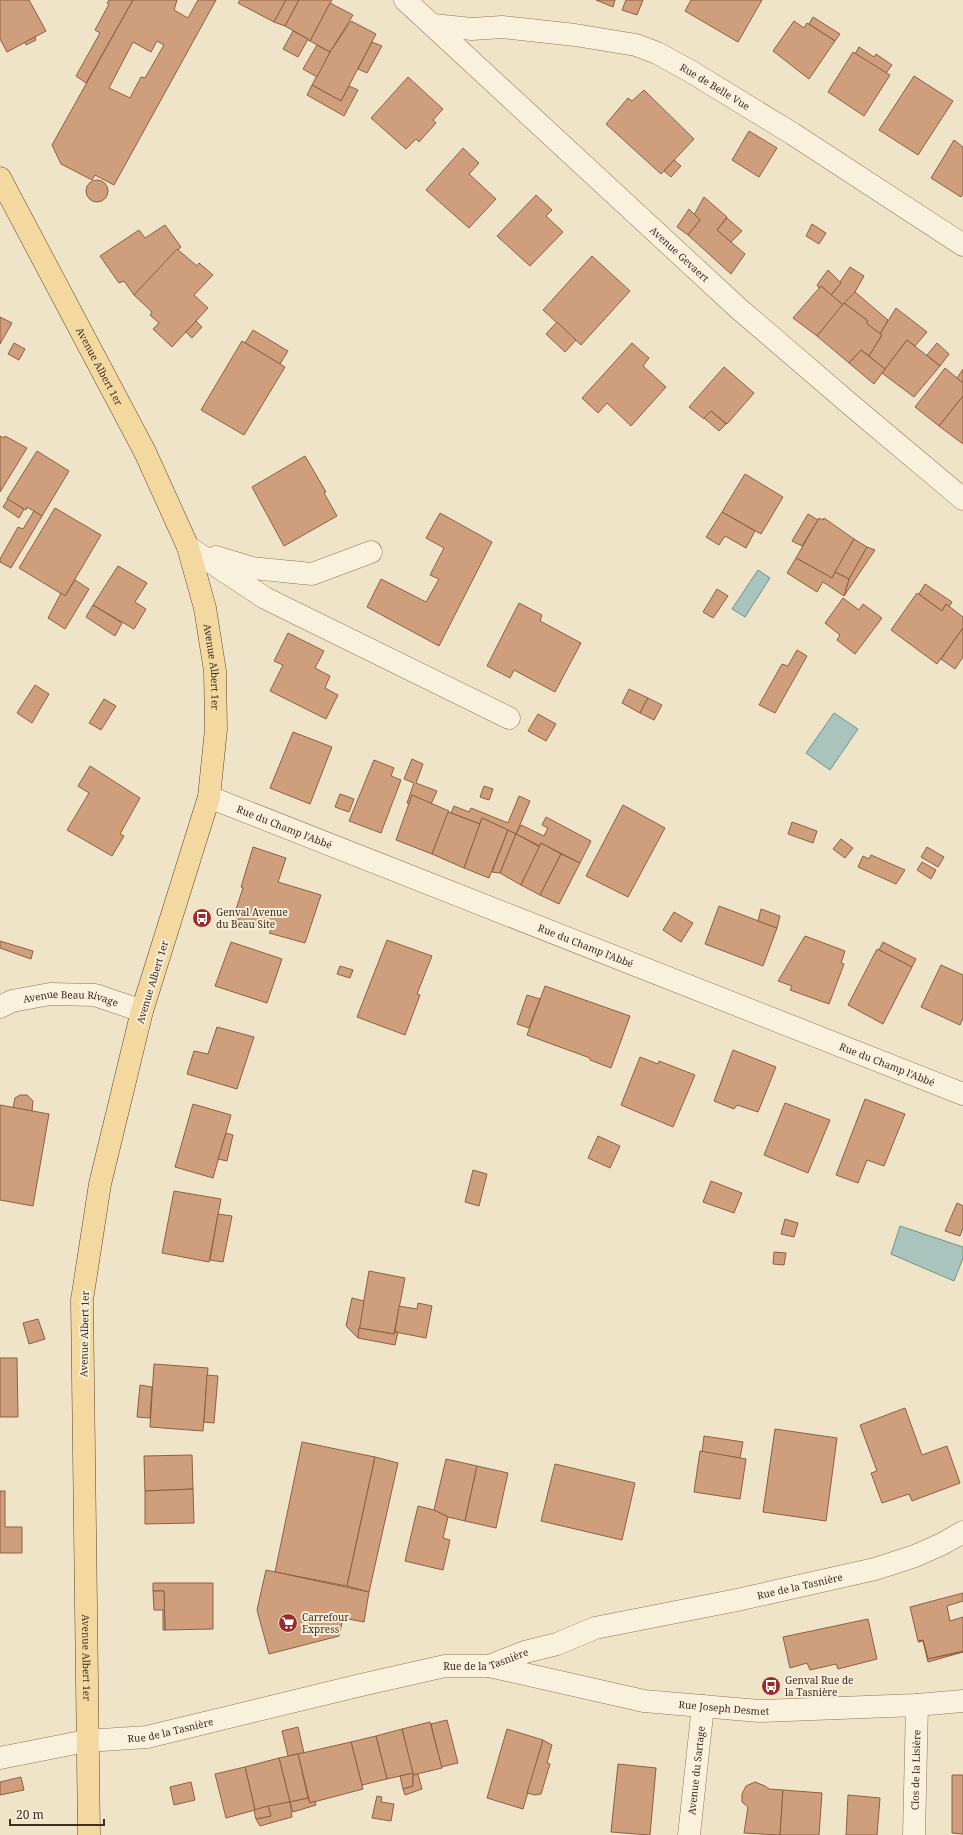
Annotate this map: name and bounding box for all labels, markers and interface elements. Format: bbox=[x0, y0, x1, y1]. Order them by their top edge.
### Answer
street label: Rue de Belle Vue bbox=[678, 60, 753, 113]
street label: Avenue Gevaert bbox=[647, 223, 713, 285]
street label: Avenue Albert 1er bbox=[73, 325, 126, 408]
street label: Avenue Albert 1er bbox=[201, 623, 223, 710]
street label: Rue du Champ l'Abbé bbox=[235, 802, 334, 852]
place label: Genval Avenue du Beau Site bbox=[216, 905, 288, 931]
bus stop icon: Genval Avenue du Beau Site bbox=[191, 907, 213, 929]
street label: Rue du Champ l'Abbé bbox=[536, 920, 636, 971]
street label: Avenue Albert 1er bbox=[133, 938, 171, 1025]
street label: Avenue Beau Rivage bbox=[22, 986, 120, 1009]
street label: Rue du Champ l'Abbé bbox=[837, 1039, 937, 1089]
street label: Avenue Albert 1er bbox=[76, 1290, 92, 1377]
street label: Rue de la Tasnière bbox=[756, 1569, 844, 1602]
place label: Carrefour Express bbox=[302, 1610, 349, 1636]
supermarket icon: Carrefour Express bbox=[277, 1612, 299, 1634]
street label: Avenue Albert 1er bbox=[79, 1614, 94, 1701]
street label: Rue de la Tasnière bbox=[443, 1644, 530, 1673]
place label: Genval Rue de la Tasnière bbox=[785, 1673, 853, 1699]
bus stop icon: Genval Rue de la Tasnière bbox=[760, 1675, 782, 1697]
street label: Rue Joseph Desmet bbox=[678, 1697, 770, 1718]
street label: Rue de la Tasnière bbox=[127, 1714, 215, 1745]
street label: Avenue du Sartage bbox=[684, 1725, 708, 1815]
street label: Clos de la Lisière bbox=[908, 1730, 923, 1810]
scale bar bbox=[10, 1801, 104, 1827]
text: 20 m bbox=[16, 1806, 44, 1823]

